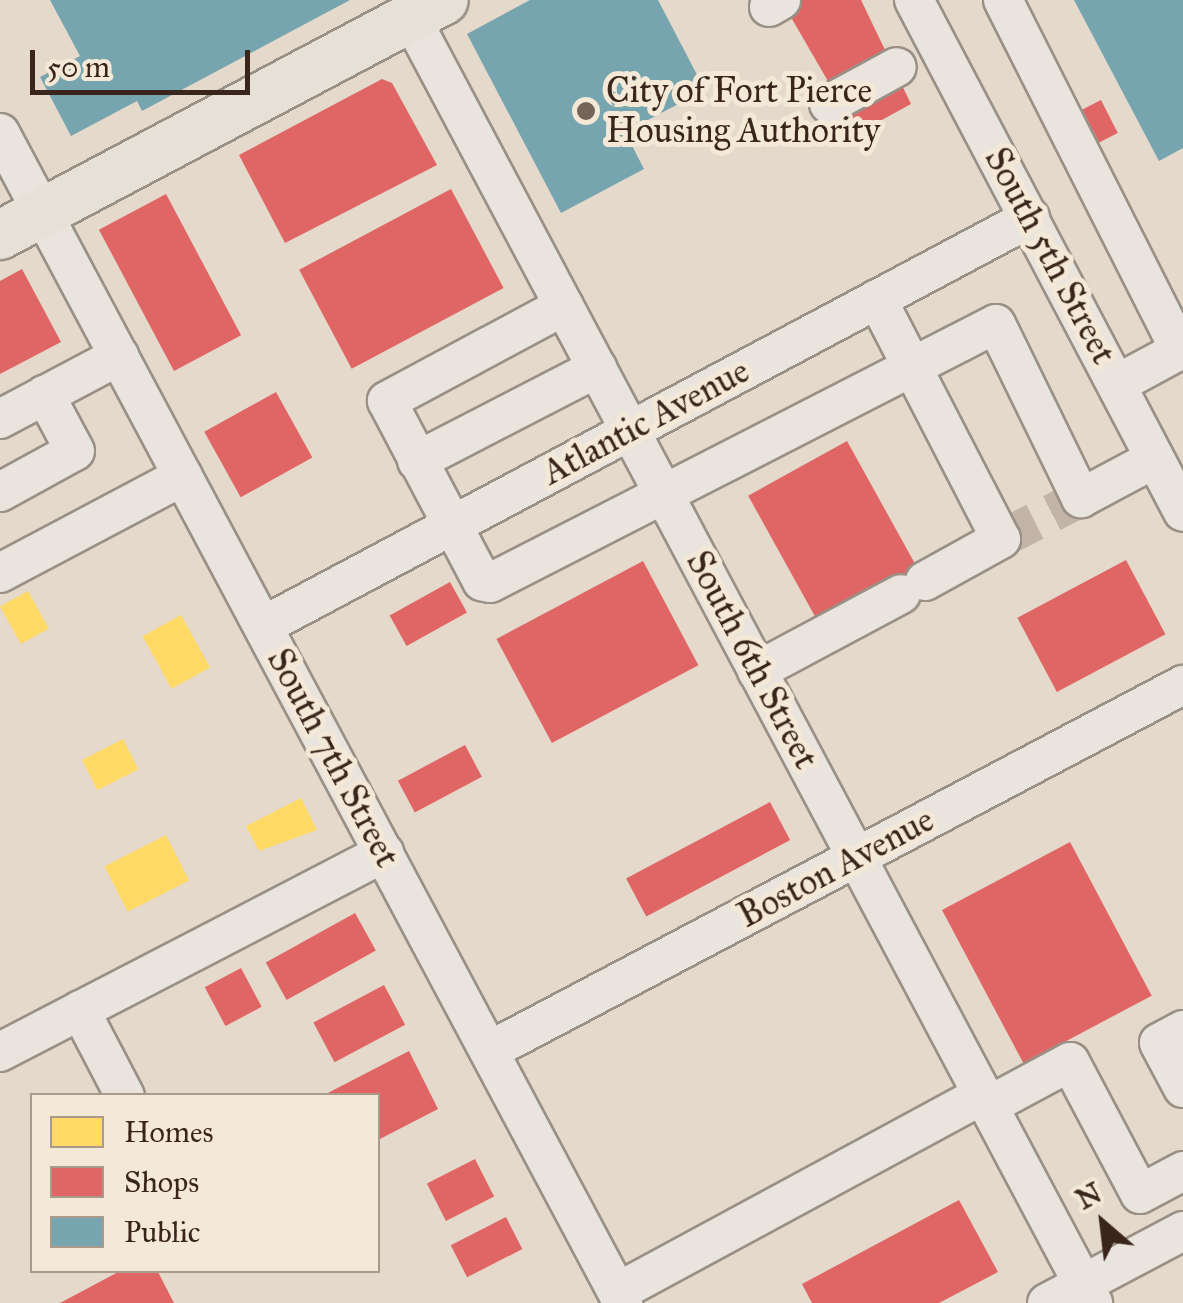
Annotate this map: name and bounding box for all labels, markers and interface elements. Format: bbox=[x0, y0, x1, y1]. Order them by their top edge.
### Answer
scale bar bbox=[35, 30, 255, 92]
text: 50 m bbox=[47, 49, 110, 85]
place label: City of Fort Pierce Housing Authority bbox=[606, 70, 880, 152]
marker: City of Fort Pierce Housing Authority bbox=[575, 100, 597, 122]
street label: South 5th Street bbox=[975, 141, 1125, 371]
street label: Atlantic Avenue bbox=[536, 350, 756, 494]
street label: South 6th Street bbox=[677, 544, 827, 776]
street label: South 7th Street bbox=[258, 642, 408, 874]
street label: Boston Avenue bbox=[731, 799, 941, 937]
legend bbox=[30, 1093, 380, 1273]
text: Homes bbox=[124, 1114, 213, 1150]
text: Shops bbox=[124, 1164, 199, 1200]
north arrow bbox=[1053, 1173, 1153, 1273]
text: N bbox=[1070, 1175, 1107, 1217]
text: Public bbox=[124, 1214, 200, 1250]

